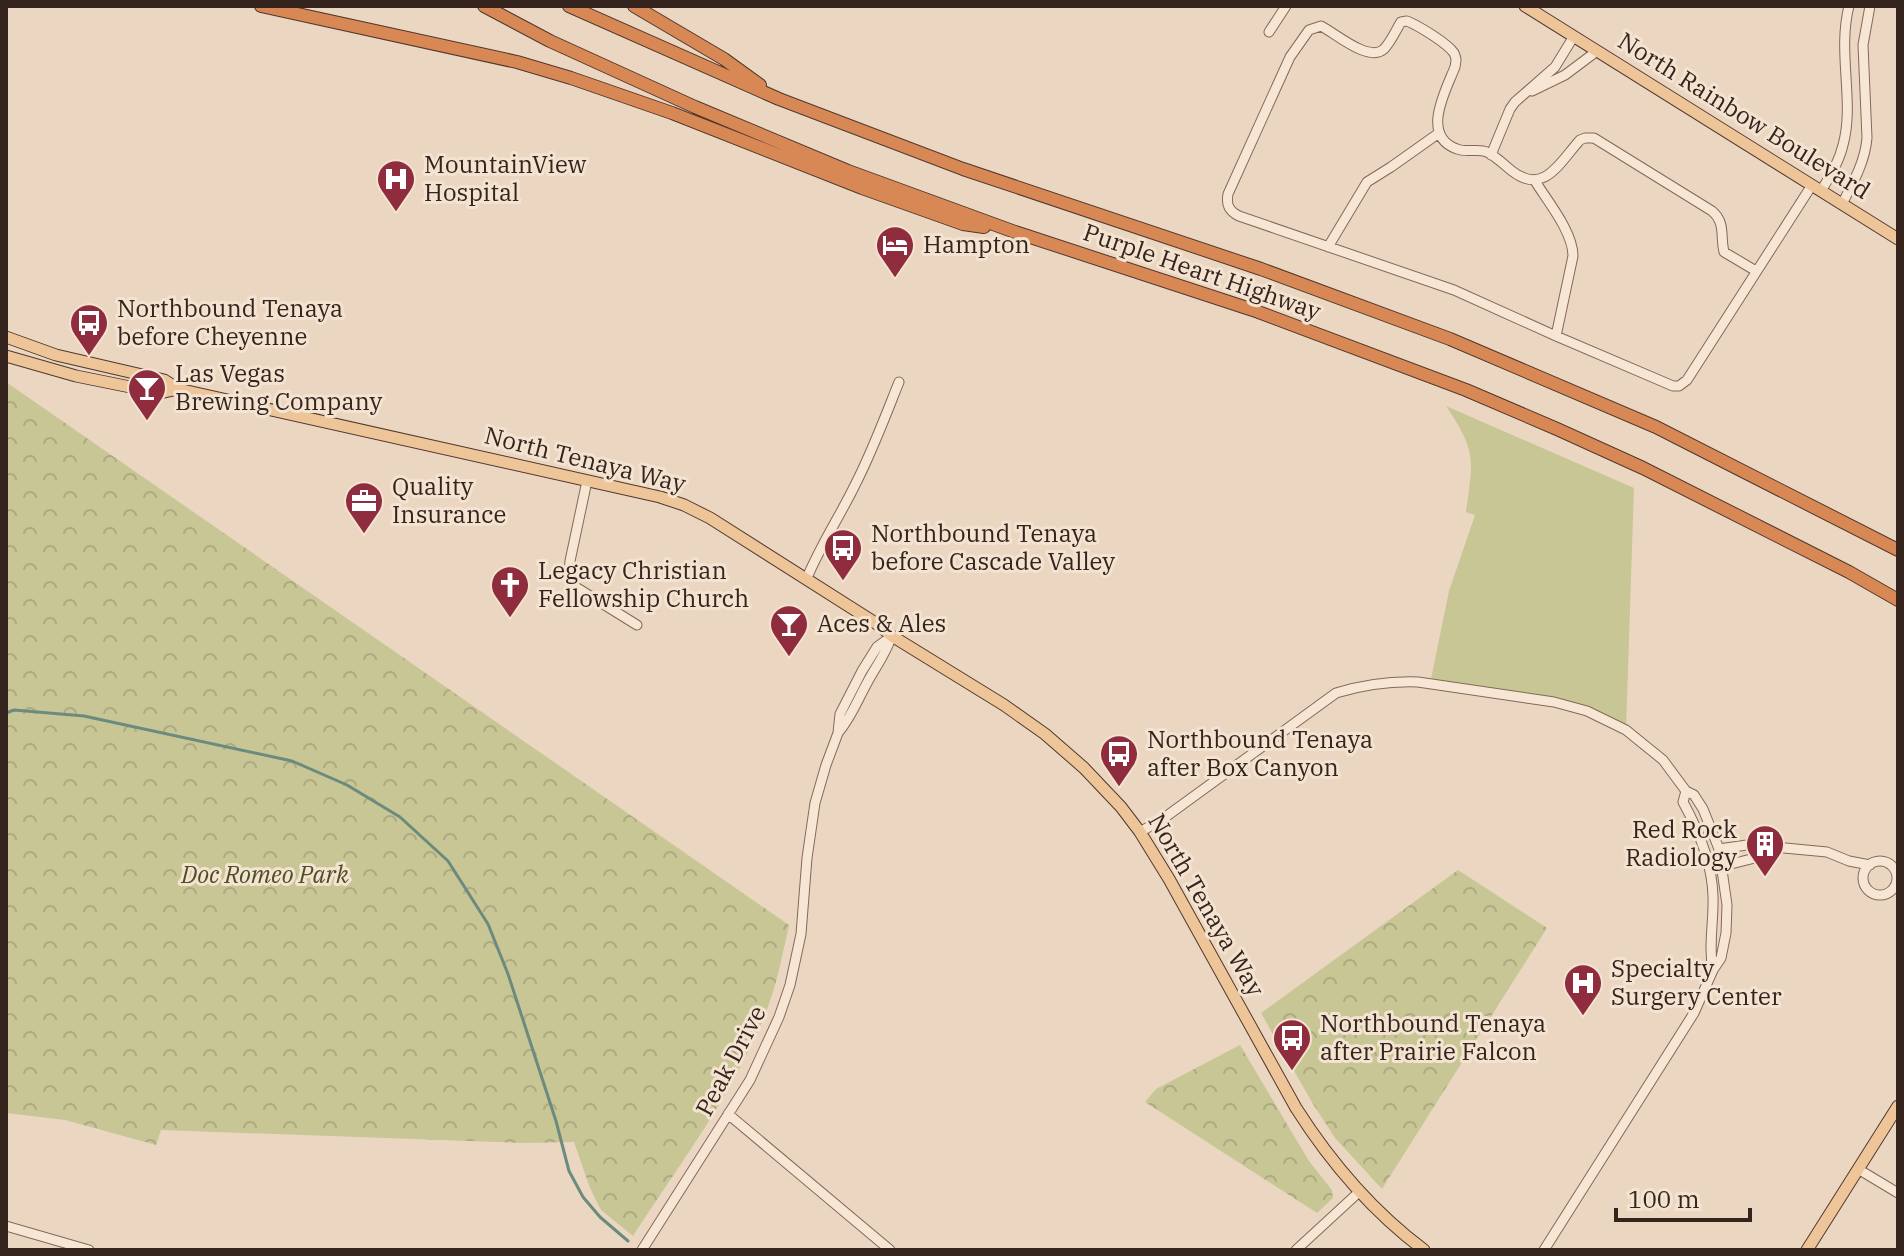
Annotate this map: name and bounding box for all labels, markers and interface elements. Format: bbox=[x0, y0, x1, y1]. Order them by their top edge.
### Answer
street label: North Rainbow Boulevard bbox=[1612, 24, 1877, 206]
place label: MountainView Hospital bbox=[424, 148, 587, 208]
hospital icon: MountainView Hospital bbox=[375, 158, 417, 213]
street label: Purple Heart Highway bbox=[1079, 215, 1326, 327]
hotel icon: Hampton bbox=[874, 224, 916, 279]
place label: Hampton bbox=[923, 228, 1030, 260]
place label: Northbound Tenaya before Cheyenne bbox=[117, 292, 343, 352]
bus stop icon: Northbound Tenaya before Cheyenne bbox=[68, 302, 110, 357]
place label: Las Vegas Brewing Company bbox=[175, 357, 383, 417]
bar icon: Las Vegas Brewing Company bbox=[126, 367, 168, 422]
street label: North Tenaya Way bbox=[481, 419, 689, 500]
place label: Quality Insurance bbox=[392, 470, 506, 530]
office icon: Quality Insurance bbox=[343, 480, 385, 535]
place label: Northbound Tenaya before Cascade Valley bbox=[871, 517, 1115, 577]
bus stop icon: Northbound Tenaya before Cascade Valley bbox=[822, 527, 864, 582]
place label: Legacy Christian Fellowship Church bbox=[538, 554, 749, 614]
church icon: Legacy Christian Fellowship Church bbox=[489, 564, 531, 619]
bar icon: Aces & Ales bbox=[768, 603, 810, 658]
place label: Aces & Ales bbox=[817, 607, 946, 639]
place label: Northbound Tenaya after Box Canyon bbox=[1147, 723, 1373, 783]
bus stop icon: Northbound Tenaya after Box Canyon bbox=[1098, 733, 1140, 788]
street label: North Tenaya Way bbox=[1141, 807, 1272, 1002]
place label: Red Rock Radiology bbox=[1625, 813, 1737, 873]
building icon: Red Rock Radiology bbox=[1744, 823, 1786, 878]
park label: Doc Romeo Park bbox=[180, 858, 349, 890]
place label: Specialty Surgery Center bbox=[1611, 952, 1782, 1012]
hospital icon: Specialty Surgery Center bbox=[1562, 962, 1604, 1017]
street label: Peak Drive bbox=[688, 1000, 773, 1121]
place label: Northbound Tenaya after Prairie Falcon bbox=[1320, 1007, 1546, 1067]
bus stop icon: Northbound Tenaya after Prairie Falcon bbox=[1271, 1017, 1313, 1072]
scale bar bbox=[1616, 1172, 1750, 1222]
text: 100 m bbox=[1628, 1183, 1700, 1215]

